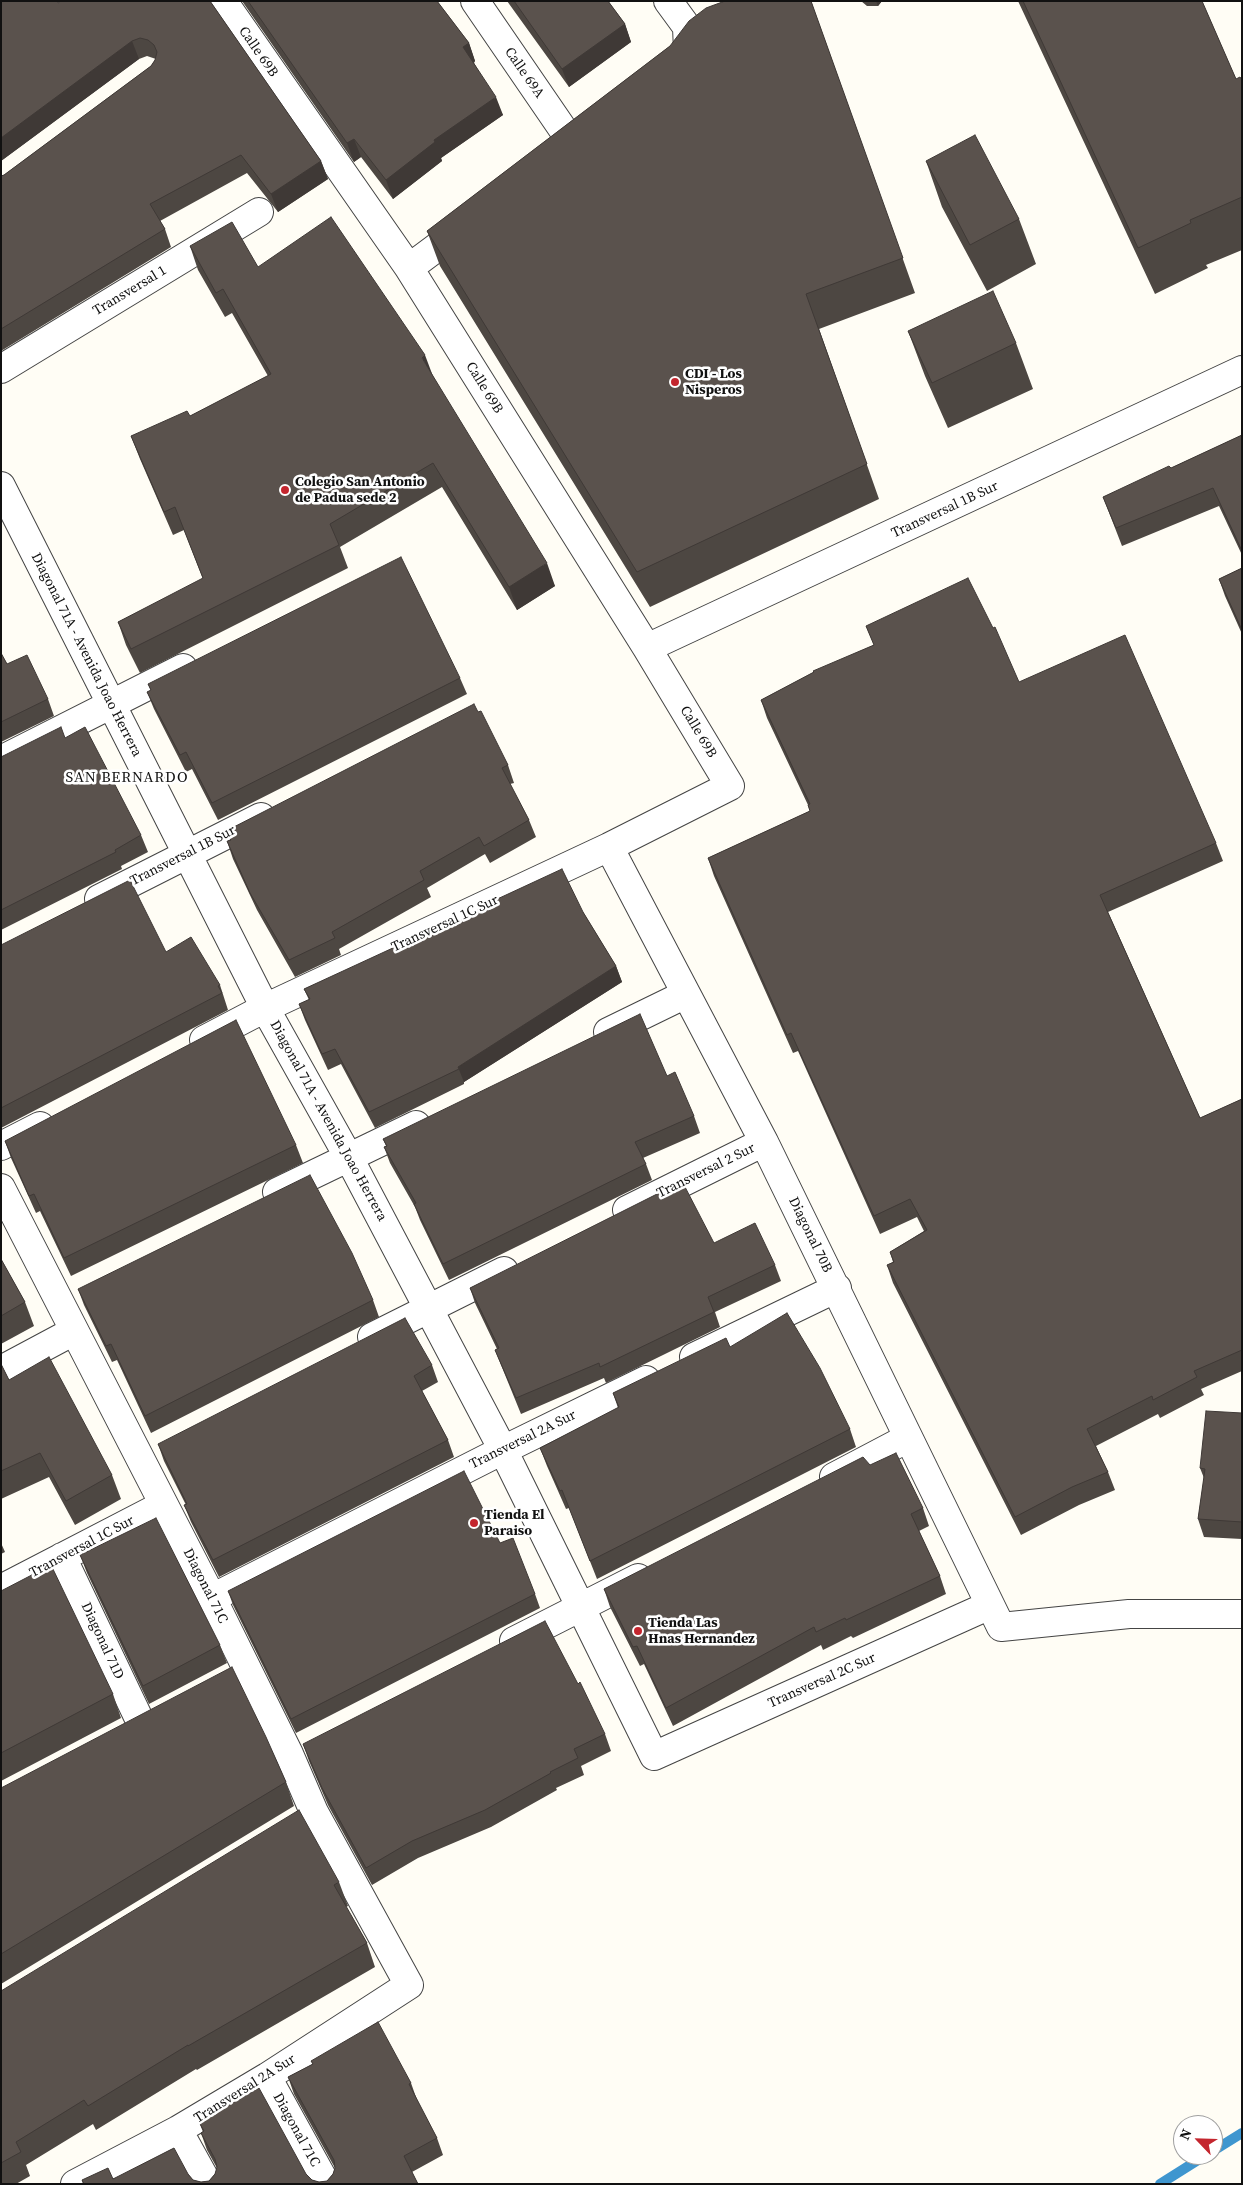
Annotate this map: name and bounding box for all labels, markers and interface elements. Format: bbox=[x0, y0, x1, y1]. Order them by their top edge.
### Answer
street label: Calle 69B bbox=[235, 24, 281, 80]
street label: Calle 69A bbox=[500, 44, 548, 102]
street label: Transversal 1 bbox=[90, 262, 170, 320]
street label: Calle 69B bbox=[462, 359, 506, 417]
place label: CDI - Los Nisperos bbox=[685, 366, 742, 398]
marker: CDI - Los Nisperos bbox=[669, 376, 681, 388]
place label: Colegio San Antonio de Padua sede 2 bbox=[295, 474, 425, 507]
street label: Transversal 1B Sur bbox=[889, 478, 1001, 542]
marker: Colegio San Antonio de Padua sede 2 bbox=[279, 484, 291, 496]
street label: Diagonal 71A - Avenida Joao Herrera bbox=[27, 550, 145, 760]
street label: Calle 69B bbox=[676, 703, 720, 761]
district label: SAN BERNARDO bbox=[64, 769, 190, 787]
street label: Transversal 1B Sur bbox=[128, 822, 238, 890]
street label: Transversal 1C Sur bbox=[389, 892, 501, 956]
street label: Diagonal 71A - Avenida Joao Herrera bbox=[266, 1018, 390, 1224]
street label: Transversal 2 Sur bbox=[654, 1140, 758, 1202]
street label: Diagonal 70B bbox=[785, 1195, 835, 1275]
street label: Transversal 2A Sur bbox=[467, 1407, 579, 1473]
place label: Tienda El Paraiso bbox=[484, 1507, 544, 1540]
street label: Transversal 1C Sur bbox=[27, 1512, 137, 1582]
marker: Tienda El Paraiso bbox=[468, 1517, 480, 1529]
street label: Diagonal 71C bbox=[179, 1546, 231, 1626]
street label: Diagonal 71D bbox=[77, 1600, 127, 1682]
place label: Tienda Las Hnas Hernandez bbox=[648, 1615, 755, 1648]
marker: Tienda Las Hnas Hernandez bbox=[632, 1625, 644, 1637]
street label: Transversal 2C Sur bbox=[766, 1650, 878, 1712]
street label: Transversal 2A Sur bbox=[191, 2051, 299, 2127]
street label: Diagonal 71C bbox=[269, 2090, 323, 2170]
north arrow bbox=[1173, 2115, 1223, 2165]
text: N bbox=[1174, 2126, 1196, 2143]

